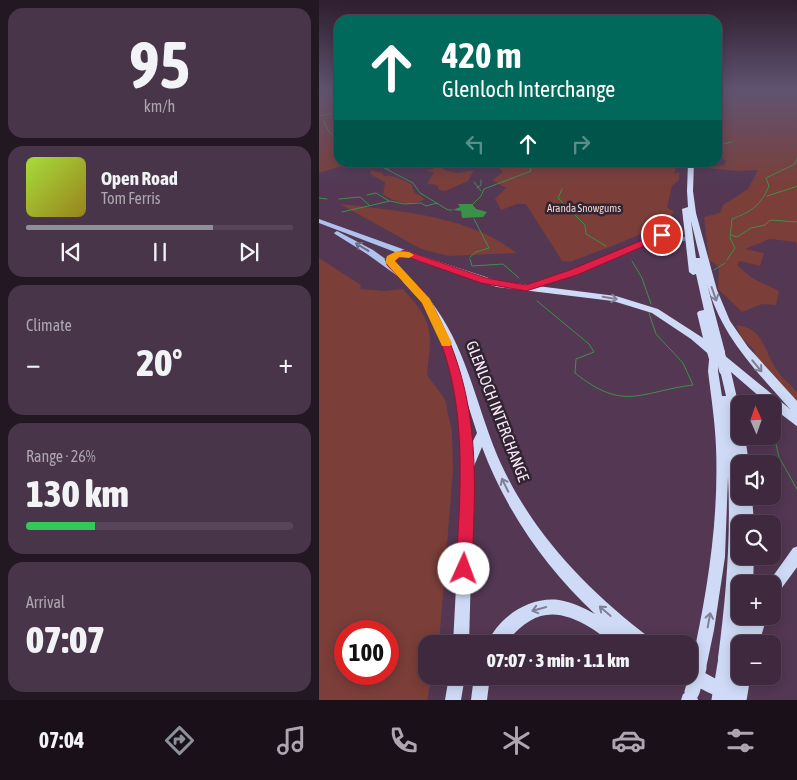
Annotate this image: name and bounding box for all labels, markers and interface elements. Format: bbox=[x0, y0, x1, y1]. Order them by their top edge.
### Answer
text: 95 bbox=[129, 27, 190, 102]
icon: ahead bbox=[359, 35, 424, 100]
text: 420 m bbox=[442, 35, 521, 75]
text: Glenloch Interchange bbox=[442, 76, 615, 102]
text: km/h bbox=[144, 97, 175, 115]
icon: left bbox=[461, 130, 489, 158]
icon: ahead bbox=[514, 130, 542, 158]
icon: right bbox=[567, 130, 595, 158]
text: Open Road bbox=[101, 167, 178, 189]
text: Tom Ferris bbox=[101, 189, 160, 207]
park label: Aranda Snowgums bbox=[547, 202, 621, 214]
pin bbox=[641, 214, 683, 256]
icon: arrive bbox=[648, 221, 676, 249]
icon: previous bbox=[57, 238, 85, 266]
icon: pause bbox=[146, 238, 174, 266]
icon: next bbox=[235, 238, 263, 266]
one-way arrow bbox=[356, 242, 370, 252]
one-way arrow bbox=[710, 286, 719, 302]
one-way arrow bbox=[602, 293, 618, 303]
text: Climate bbox=[26, 316, 72, 334]
street label: GLENLOCH INTERCHANGE bbox=[463, 338, 533, 484]
text: 20° bbox=[136, 341, 183, 384]
text: − bbox=[26, 347, 41, 379]
text: + bbox=[278, 347, 293, 379]
one-way arrow bbox=[752, 360, 763, 373]
north arrow bbox=[731, 395, 781, 445]
map controls bbox=[731, 395, 781, 685]
text: Range · 26% bbox=[26, 447, 96, 465]
button: sound bbox=[731, 455, 781, 505]
text: 130 km bbox=[26, 472, 129, 515]
one-way arrow bbox=[500, 478, 509, 493]
button: search bbox=[731, 515, 781, 565]
position arrow bbox=[437, 542, 489, 594]
button: + bbox=[731, 575, 781, 625]
text: Arrival bbox=[26, 593, 65, 611]
one-way arrow bbox=[532, 605, 548, 614]
one-way arrow bbox=[599, 606, 612, 617]
one-way arrow bbox=[704, 612, 714, 628]
text: 07:07 bbox=[26, 618, 105, 661]
speed limit sign: 100 bbox=[334, 620, 399, 685]
button: − bbox=[731, 635, 781, 685]
text: 07:07 · 3 min · 1.1 km bbox=[487, 649, 629, 671]
icon: directions bbox=[162, 723, 197, 758]
icon: music bbox=[274, 723, 309, 758]
icon: phone bbox=[386, 723, 421, 758]
icon: climate bbox=[499, 723, 534, 758]
icon: car bbox=[611, 723, 646, 758]
icon: filters bbox=[723, 723, 758, 758]
text: 07:04 bbox=[39, 727, 84, 753]

